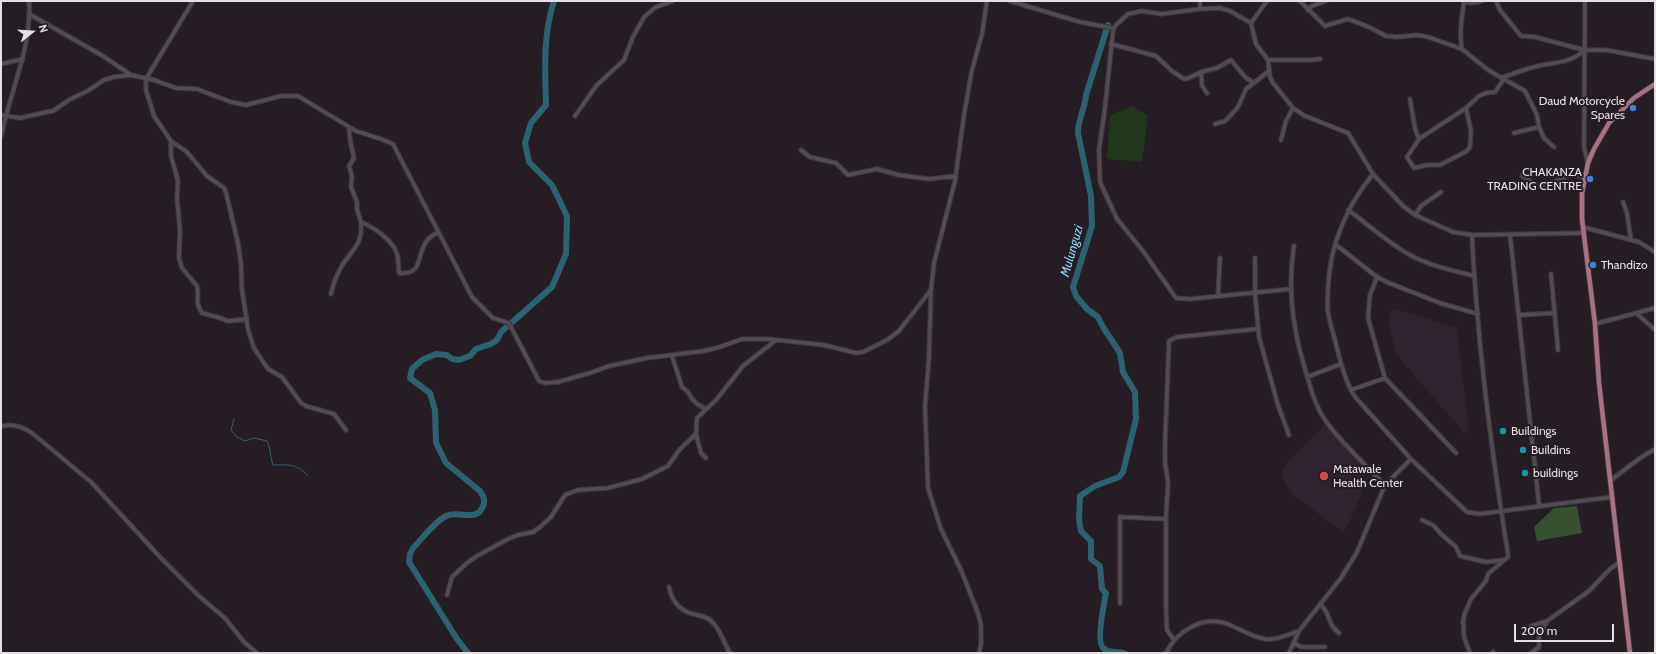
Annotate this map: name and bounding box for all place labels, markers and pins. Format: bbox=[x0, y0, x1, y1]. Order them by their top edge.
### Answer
place label: Daud Motorcycle Spares bbox=[1539, 94, 1625, 122]
marker: Daud Motorcycle Spares bbox=[1628, 103, 1638, 113]
place label: CHAKANZA TRADING CENTRE bbox=[1487, 165, 1582, 193]
marker: CHAKANZA TRADING CENTRE bbox=[1585, 174, 1595, 184]
place label: Thandizo bbox=[1601, 258, 1648, 272]
marker: Thandizo bbox=[1588, 260, 1598, 270]
place label: Buildings bbox=[1511, 424, 1557, 438]
marker: Buildings bbox=[1498, 426, 1508, 436]
place label: Buildins bbox=[1531, 443, 1571, 457]
marker: Buildins bbox=[1518, 445, 1528, 455]
place label: Matawale Health Center bbox=[1333, 462, 1403, 490]
place label: buildings bbox=[1533, 466, 1578, 480]
marker: buildings bbox=[1520, 468, 1530, 478]
marker: Matawale Health Center bbox=[1318, 470, 1330, 482]

